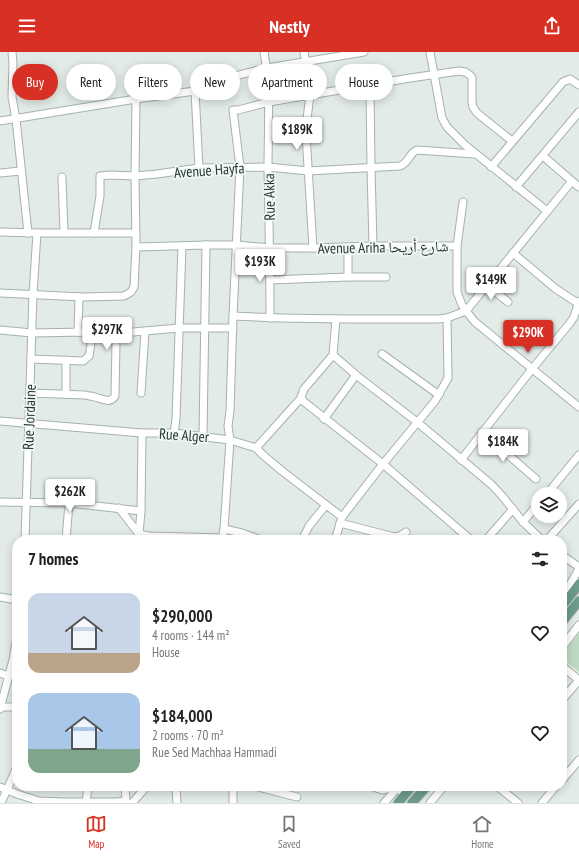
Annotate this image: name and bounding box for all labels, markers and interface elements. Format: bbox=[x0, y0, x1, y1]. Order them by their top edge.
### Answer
icon: menu bbox=[16, 15, 38, 37]
text: Nestly bbox=[269, 15, 310, 38]
icon: share bbox=[541, 15, 563, 37]
chip: Buy bbox=[12, 64, 58, 100]
chip: Rent bbox=[66, 64, 116, 100]
chip: Filters bbox=[124, 64, 182, 100]
chip: New bbox=[190, 64, 240, 100]
chip: Apartment bbox=[248, 64, 327, 100]
chip: House bbox=[335, 64, 393, 100]
pin: $189K bbox=[269, 117, 325, 151]
text: $189K bbox=[281, 121, 313, 138]
street label: Avenue Hayfa bbox=[173, 158, 245, 182]
street label: Rue Akka bbox=[259, 173, 279, 221]
street label: Avenue Ariha شارع أريحا bbox=[317, 236, 449, 259]
pin: $193K bbox=[232, 249, 288, 283]
text: $193K bbox=[244, 253, 276, 270]
pin: $149K bbox=[463, 267, 519, 301]
text: $149K bbox=[475, 271, 507, 288]
pin: $297K bbox=[79, 317, 135, 351]
pin: $290K bbox=[500, 320, 556, 354]
text: $297K bbox=[91, 321, 123, 338]
text: $290K bbox=[512, 324, 544, 341]
street label: Rue Jordaine bbox=[18, 384, 40, 450]
street label: Rue Alger bbox=[158, 424, 211, 446]
pin: $184K bbox=[475, 429, 531, 463]
text: $184K bbox=[487, 433, 519, 450]
pin: $262K bbox=[42, 479, 98, 513]
text: $262K bbox=[54, 483, 86, 500]
map controls bbox=[531, 487, 567, 523]
button: layers bbox=[531, 487, 567, 523]
text: 7 homes bbox=[28, 548, 79, 570]
icon: filters bbox=[529, 548, 551, 570]
text: $290,000 bbox=[152, 605, 213, 627]
icon: home bbox=[60, 609, 108, 657]
icon: heart bbox=[529, 622, 551, 644]
text: 4 rooms · 144 m² bbox=[152, 627, 230, 644]
text: House bbox=[152, 644, 180, 661]
text: $184,000 bbox=[152, 705, 213, 727]
icon: home bbox=[60, 709, 108, 757]
icon: heart bbox=[529, 722, 551, 744]
text: 2 rooms · 70 m² bbox=[152, 727, 224, 744]
text: Rue Sed Machhaa Hammadi bbox=[152, 744, 277, 761]
tab: Map bbox=[85, 813, 107, 851]
tab: Saved bbox=[278, 813, 301, 851]
tab: Home bbox=[471, 813, 494, 851]

